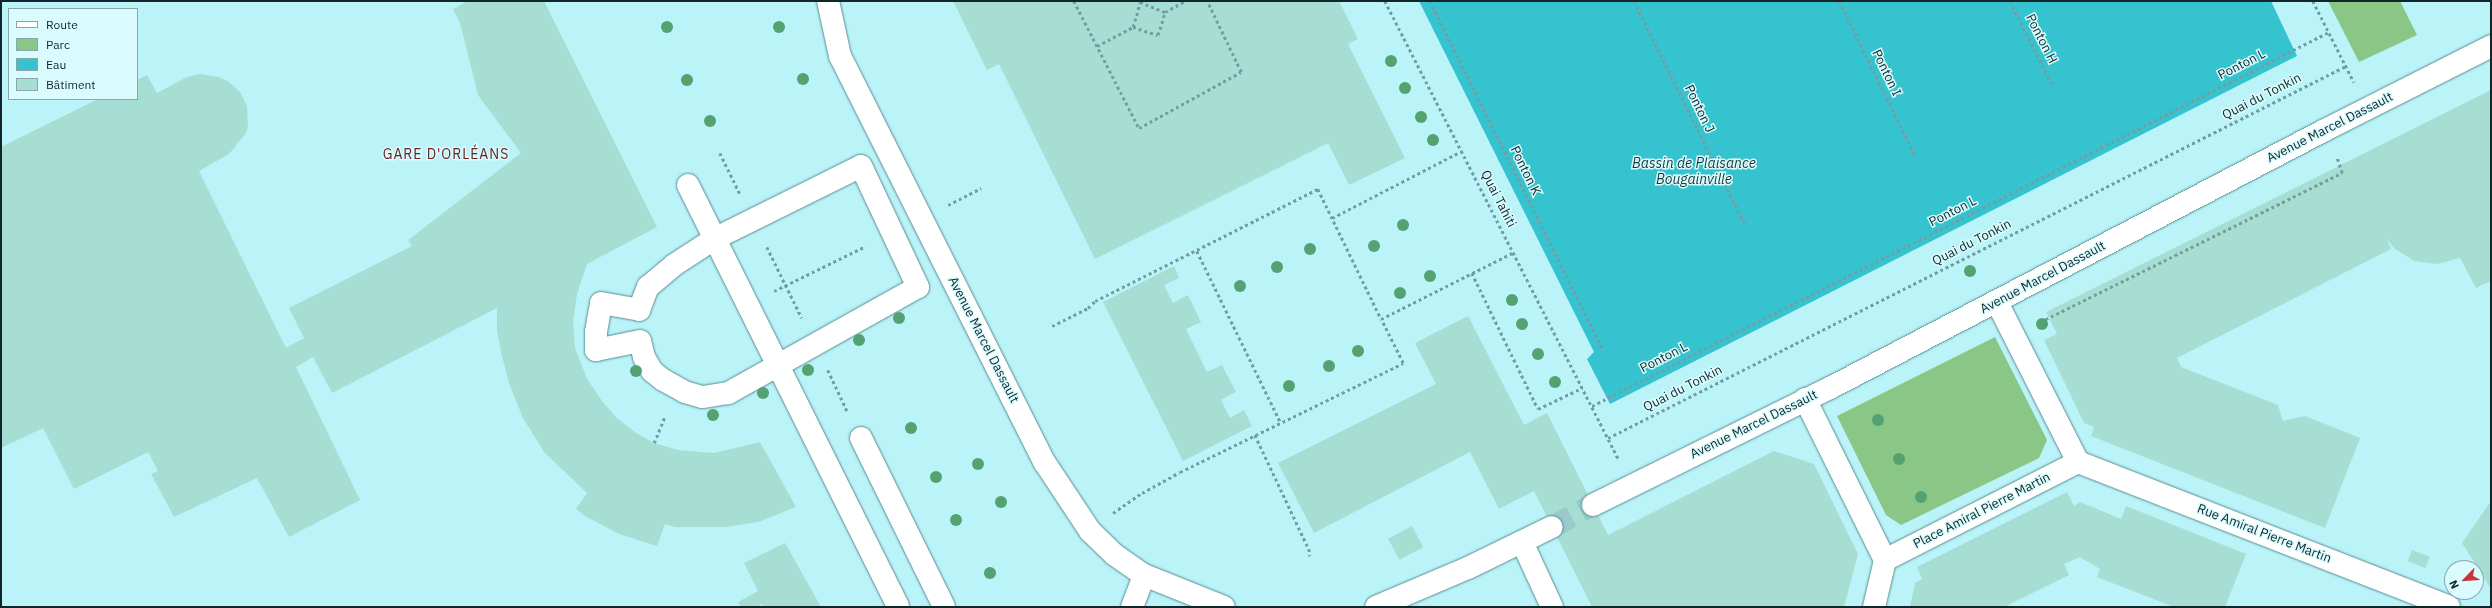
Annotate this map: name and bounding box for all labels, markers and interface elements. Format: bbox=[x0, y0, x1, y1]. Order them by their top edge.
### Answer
legend bbox=[8, 8, 138, 100]
street label: Ponton H bbox=[2022, 12, 2060, 66]
text: Route bbox=[46, 17, 78, 32]
text: Parc bbox=[46, 37, 70, 52]
street label: Ponton L bbox=[2216, 46, 2268, 84]
street label: Ponton I bbox=[1868, 47, 1904, 99]
text: Eau bbox=[46, 57, 66, 72]
street label: Quai du Tonkin bbox=[2220, 70, 2304, 124]
text: Bâtiment bbox=[46, 77, 96, 92]
street label: Ponton J bbox=[1681, 83, 1717, 135]
street label: Avenue Marcel Dassault bbox=[2264, 89, 2396, 167]
street label: Ponton K bbox=[1506, 144, 1544, 198]
district label: GARE D'ORLÉANS bbox=[383, 146, 509, 162]
water label: Bassin de Plaisance Bougainville bbox=[1632, 155, 1756, 188]
street label: Quai Tahiti bbox=[1477, 168, 1519, 230]
street label: Ponton L bbox=[1927, 193, 1979, 231]
street label: Quai du Tonkin bbox=[1930, 216, 2014, 270]
street label: Avenue Marcel Dassault bbox=[1978, 238, 2108, 318]
street label: Avenue Marcel Dassault bbox=[944, 274, 1022, 406]
street label: Ponton L bbox=[1638, 339, 1690, 377]
street label: Quai du Tonkin bbox=[1641, 362, 1725, 416]
street label: Avenue Marcel Dassault bbox=[1688, 387, 1820, 463]
street label: Place Amiral Pierre Martin bbox=[1911, 470, 2053, 552]
street label: Rue Amiral Pierre Martin bbox=[2195, 501, 2333, 567]
north arrow bbox=[2444, 560, 2484, 600]
text: N bbox=[2446, 578, 2462, 591]

